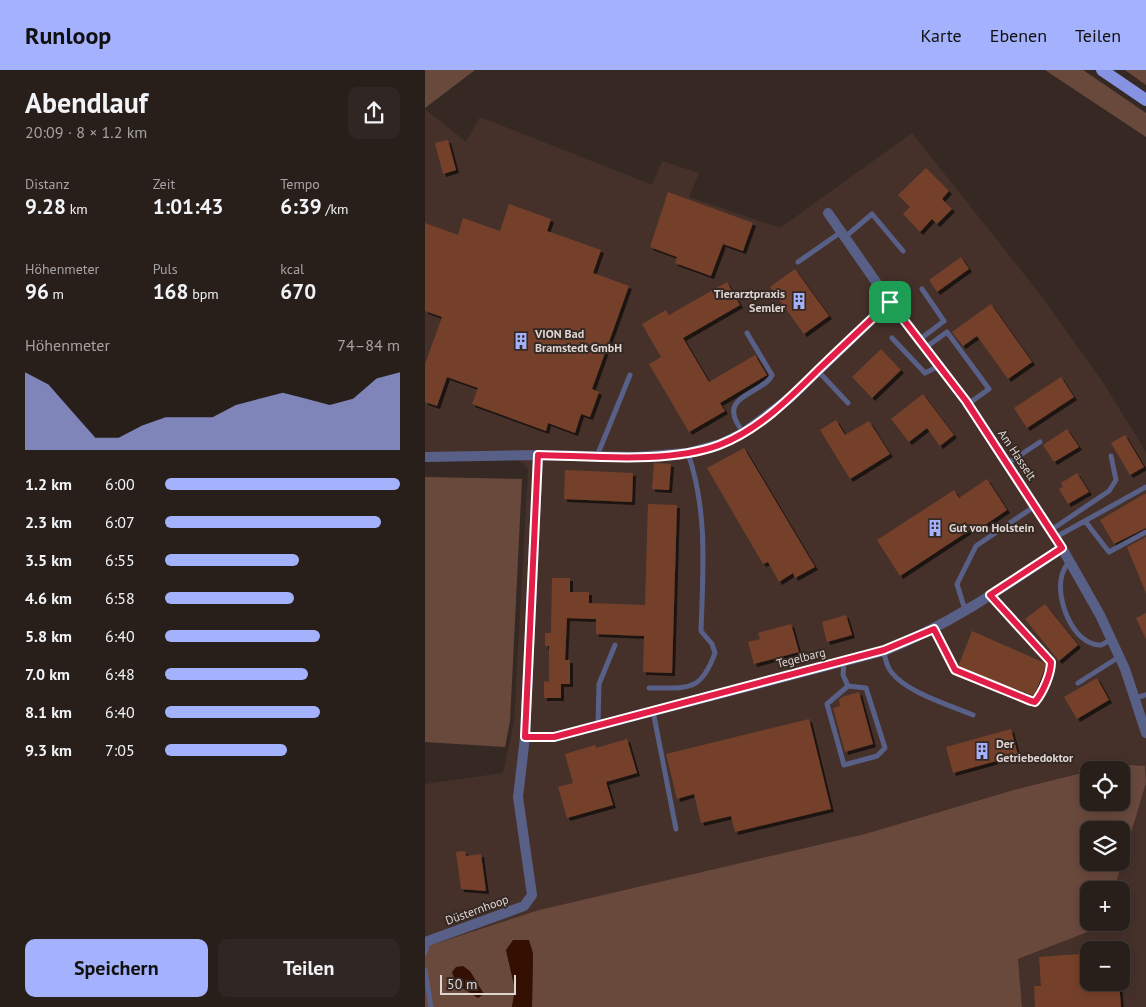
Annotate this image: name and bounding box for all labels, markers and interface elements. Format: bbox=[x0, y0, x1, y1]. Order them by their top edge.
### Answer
text: Runloop bbox=[25, 20, 111, 51]
text: Karte bbox=[921, 24, 962, 47]
text: Ebenen bbox=[990, 24, 1047, 47]
text: Teilen bbox=[1075, 24, 1121, 47]
text: Abendlauf bbox=[25, 84, 148, 121]
button: share bbox=[348, 87, 400, 139]
text: 20:09 · 8 × 1.2 km bbox=[25, 122, 147, 142]
text: Distanz bbox=[25, 175, 69, 193]
text: Zeit bbox=[153, 175, 175, 193]
text: Tempo bbox=[280, 175, 320, 193]
text: 9.28 bbox=[25, 193, 66, 220]
text: 1:01:43 bbox=[153, 193, 224, 220]
text: 6:39 bbox=[280, 193, 322, 220]
text: km bbox=[66, 200, 88, 218]
text: /km bbox=[322, 200, 348, 218]
text: Höhenmeter bbox=[25, 260, 99, 278]
text: Puls bbox=[153, 260, 178, 278]
text: kcal bbox=[280, 260, 304, 278]
text: 96 bbox=[25, 278, 49, 305]
text: 168 bbox=[153, 278, 188, 305]
text: 670 bbox=[280, 278, 316, 305]
pin bbox=[869, 281, 911, 323]
text: m bbox=[49, 285, 64, 303]
text: bpm bbox=[188, 285, 219, 303]
place label: Tierarztpraxis Semler bbox=[714, 286, 786, 315]
icon: arrive bbox=[876, 288, 904, 316]
building icon: Tierarztpraxis Semler bbox=[789, 291, 809, 311]
place label: VION Bad Bramstedt GmbH bbox=[534, 326, 622, 355]
building icon: VION Bad Bramstedt GmbH bbox=[511, 331, 531, 351]
text: Höhenmeter bbox=[25, 335, 110, 355]
text: 74–84 m bbox=[337, 335, 400, 355]
street label: Am Hasselt bbox=[995, 427, 1040, 483]
text: 1.2 km bbox=[25, 474, 72, 494]
text: 6:00 bbox=[105, 474, 135, 494]
text: 2.3 km bbox=[25, 512, 72, 532]
text: 6:07 bbox=[105, 512, 135, 532]
building icon: Gut von Holstein bbox=[925, 518, 945, 538]
place label: Gut von Holstein bbox=[949, 520, 1034, 535]
text: 3.5 km bbox=[25, 550, 72, 570]
text: 6:55 bbox=[105, 550, 135, 570]
text: 4.6 km bbox=[25, 588, 72, 608]
text: 6:58 bbox=[105, 588, 135, 608]
text: 5.8 km bbox=[25, 626, 72, 646]
text: 6:40 bbox=[105, 626, 135, 646]
street label: Tegelbarg bbox=[775, 644, 827, 671]
text: 7.0 km bbox=[25, 664, 70, 684]
text: 6:48 bbox=[105, 664, 135, 684]
text: 8.1 km bbox=[25, 702, 72, 722]
text: 6:40 bbox=[105, 702, 135, 722]
place label: Der Getriebedoktor bbox=[996, 736, 1074, 765]
text: 9.3 km bbox=[25, 740, 72, 760]
text: 7:05 bbox=[105, 740, 135, 760]
building icon: Der Getriebedoktor bbox=[972, 741, 992, 761]
map controls bbox=[1080, 761, 1130, 991]
button: locate bbox=[1080, 761, 1130, 811]
button: layers bbox=[1080, 821, 1130, 871]
button: + bbox=[1080, 881, 1130, 931]
street label: Düsternhoop bbox=[443, 891, 510, 928]
button: Speichern bbox=[25, 939, 208, 997]
button: Teilen bbox=[218, 939, 400, 997]
button: − bbox=[1080, 941, 1130, 991]
scale bar bbox=[440, 972, 516, 995]
text: 50 m bbox=[447, 975, 477, 993]

